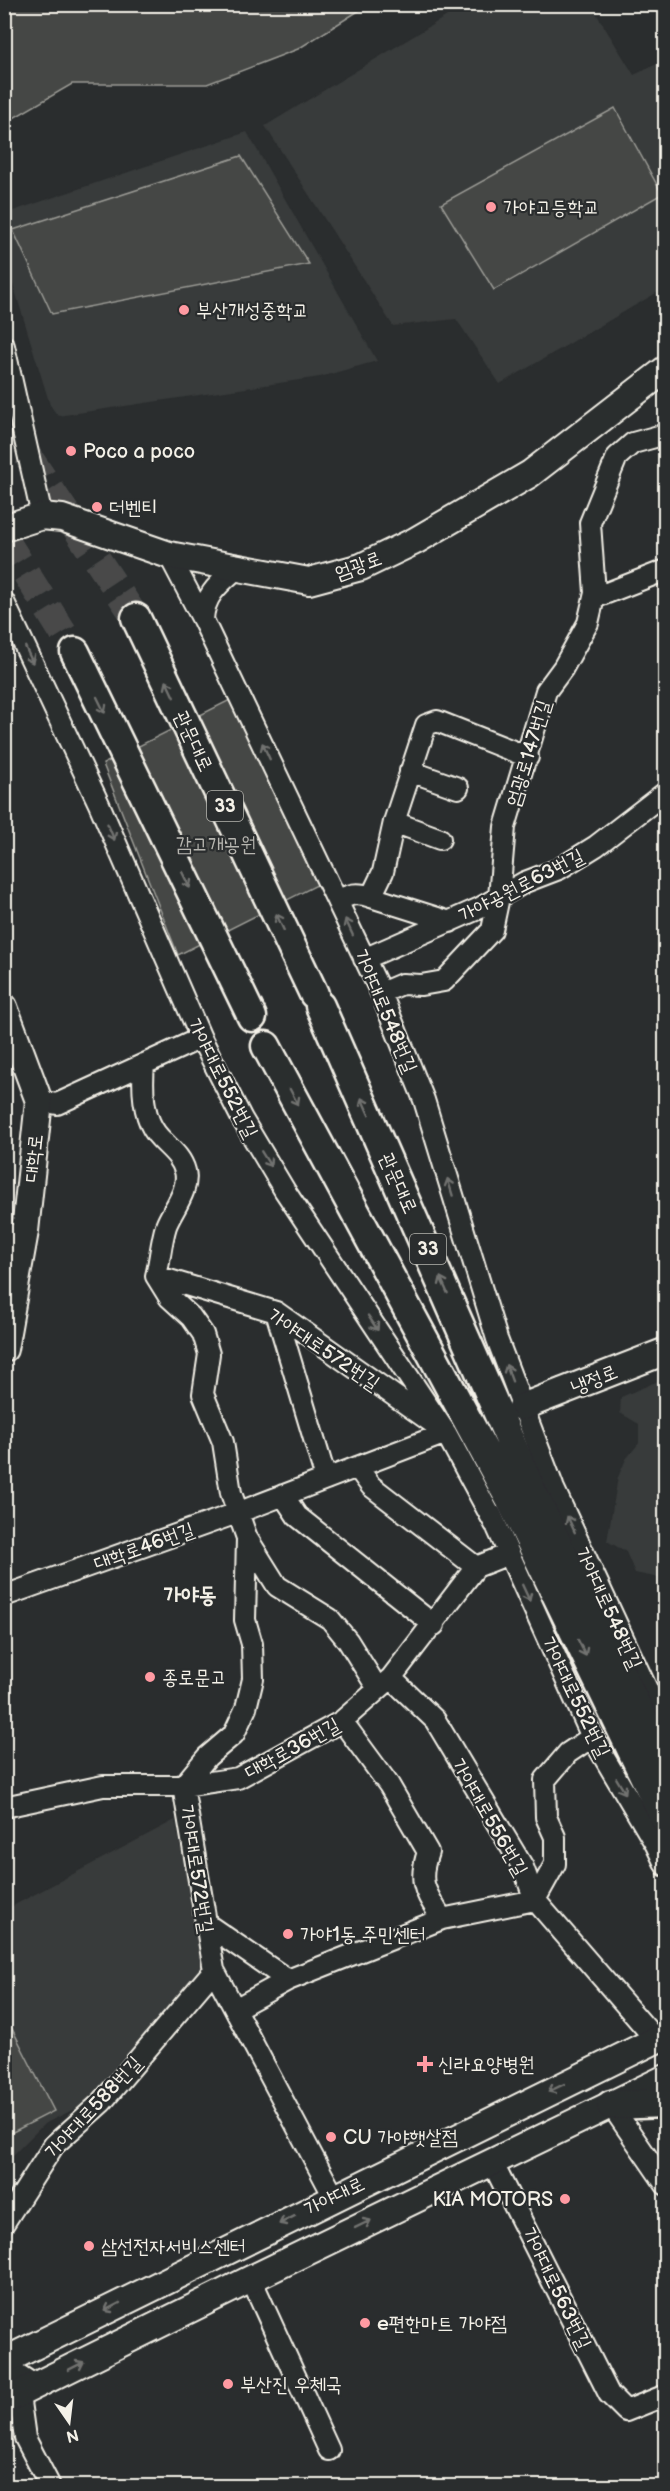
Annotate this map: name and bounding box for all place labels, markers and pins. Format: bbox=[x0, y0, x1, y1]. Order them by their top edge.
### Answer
place label: 가야고등학교 bbox=[503, 196, 600, 220]
marker: 가야고등학교 bbox=[484, 200, 498, 214]
place label: 부산개성중학교 bbox=[196, 299, 309, 323]
marker: 부산개성중학교 bbox=[177, 303, 191, 317]
place label: Poco a poco bbox=[83, 440, 195, 464]
marker: Poco a poco bbox=[64, 444, 78, 458]
place label: 더벤티 bbox=[109, 496, 157, 520]
marker: 더벤티 bbox=[90, 500, 104, 514]
place label: 종로문고 bbox=[162, 1666, 226, 1690]
marker: 종로문고 bbox=[143, 1670, 157, 1684]
place label: 가야1동 주민센터 bbox=[300, 1923, 426, 1947]
marker: 가야1동 주민센터 bbox=[281, 1927, 295, 1941]
place label: 신라요양병원 bbox=[438, 2053, 535, 2077]
marker: 신라요양병원 bbox=[416, 2055, 434, 2073]
place label: CU 가야햇살점 bbox=[343, 2126, 458, 2150]
marker: CU 가야햇살점 bbox=[324, 2130, 338, 2144]
place label: KIA MOTORS bbox=[432, 2188, 553, 2212]
marker: KIA MOTORS bbox=[558, 2192, 572, 2206]
place label: 삼선전자서비스센터 bbox=[101, 2235, 246, 2259]
marker: 삼선전자서비스센터 bbox=[82, 2239, 96, 2253]
place label: e편한마트 가야점 bbox=[377, 2312, 507, 2336]
marker: e편한마트 가야점 bbox=[358, 2316, 372, 2330]
place label: 부산진 우체국 bbox=[240, 2373, 342, 2397]
marker: 부산진 우체국 bbox=[221, 2377, 235, 2391]

